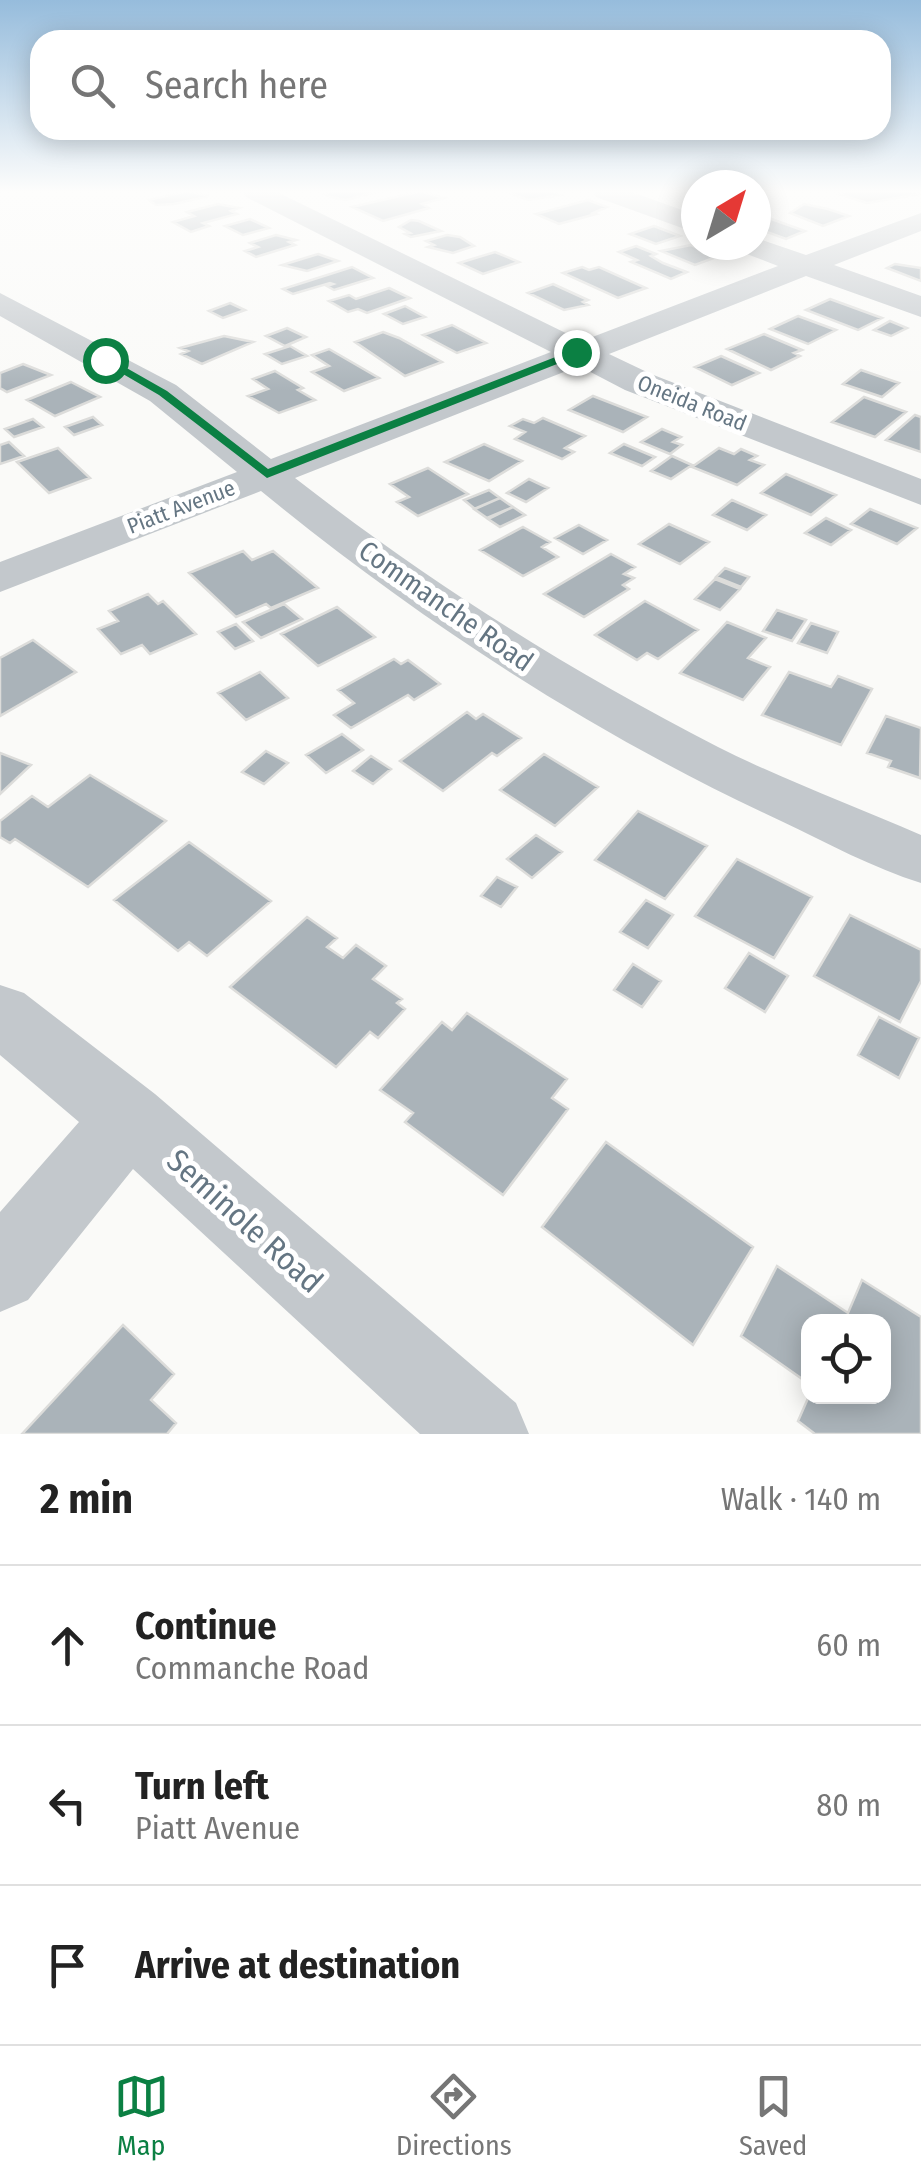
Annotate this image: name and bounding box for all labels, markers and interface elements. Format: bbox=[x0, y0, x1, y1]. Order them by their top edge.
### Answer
search box bbox=[30, 30, 891, 140]
icon: search bbox=[65, 58, 120, 113]
text: Search here bbox=[145, 62, 328, 108]
north arrow bbox=[681, 170, 771, 260]
route end bbox=[554, 330, 600, 376]
route start bbox=[83, 338, 129, 384]
street label: Oneida Road bbox=[634, 369, 750, 437]
street label: Piatt Avenue bbox=[123, 474, 239, 540]
street label: Commanche Road bbox=[353, 534, 539, 678]
street label: Seminole Road bbox=[159, 1141, 331, 1301]
map controls bbox=[801, 1314, 891, 1404]
button: locate bbox=[801, 1314, 891, 1404]
text: 2 min bbox=[40, 1474, 133, 1524]
text: Walk · 140 m bbox=[721, 1480, 881, 1518]
text: Continue bbox=[135, 1603, 276, 1649]
icon: ahead bbox=[40, 1618, 95, 1673]
text: 60 m bbox=[816, 1626, 881, 1664]
text: Commanche Road bbox=[135, 1649, 369, 1687]
text: Turn left bbox=[135, 1763, 269, 1809]
icon: left bbox=[40, 1778, 95, 1833]
text: 80 m bbox=[816, 1786, 881, 1824]
text: Piatt Avenue bbox=[135, 1809, 300, 1847]
icon: arrive bbox=[40, 1938, 95, 1993]
text: Arrive at destination bbox=[135, 1942, 460, 1988]
tab: Map bbox=[114, 2069, 169, 2162]
tab: Directions bbox=[396, 2069, 512, 2162]
tab: Saved bbox=[739, 2069, 807, 2162]

